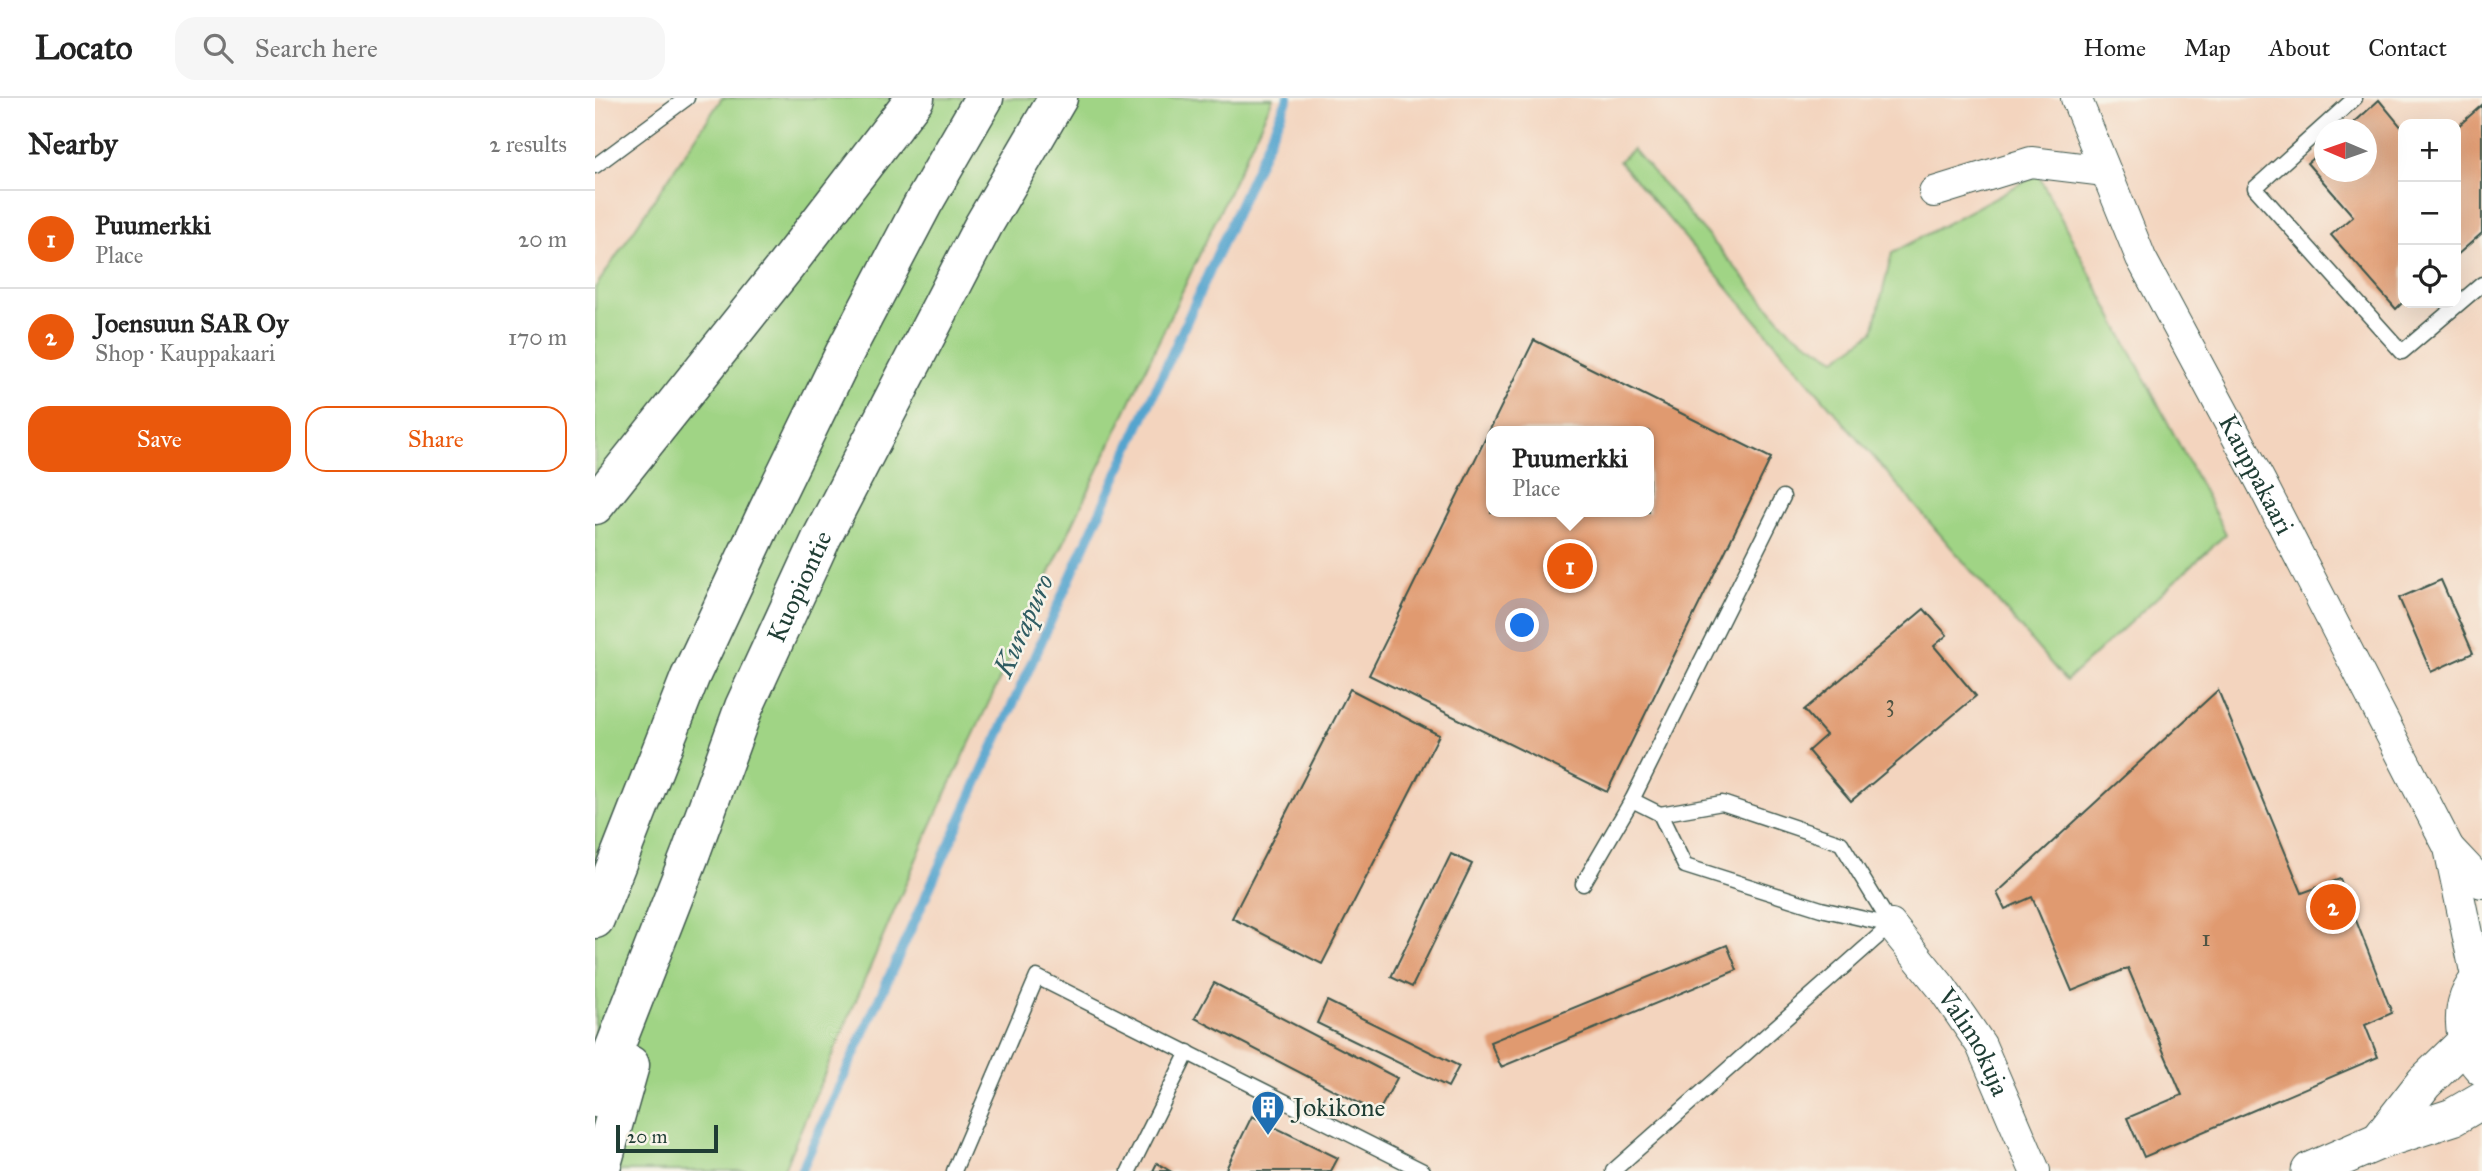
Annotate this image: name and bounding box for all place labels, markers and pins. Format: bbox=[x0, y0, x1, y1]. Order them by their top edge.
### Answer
pin: 1 bbox=[1547, 540, 1593, 592]
pin: 2 bbox=[2310, 881, 2356, 933]
building icon: Jokikone bbox=[1249, 1088, 1287, 1137]
place label: Jokikone bbox=[1290, 1091, 1386, 1123]

